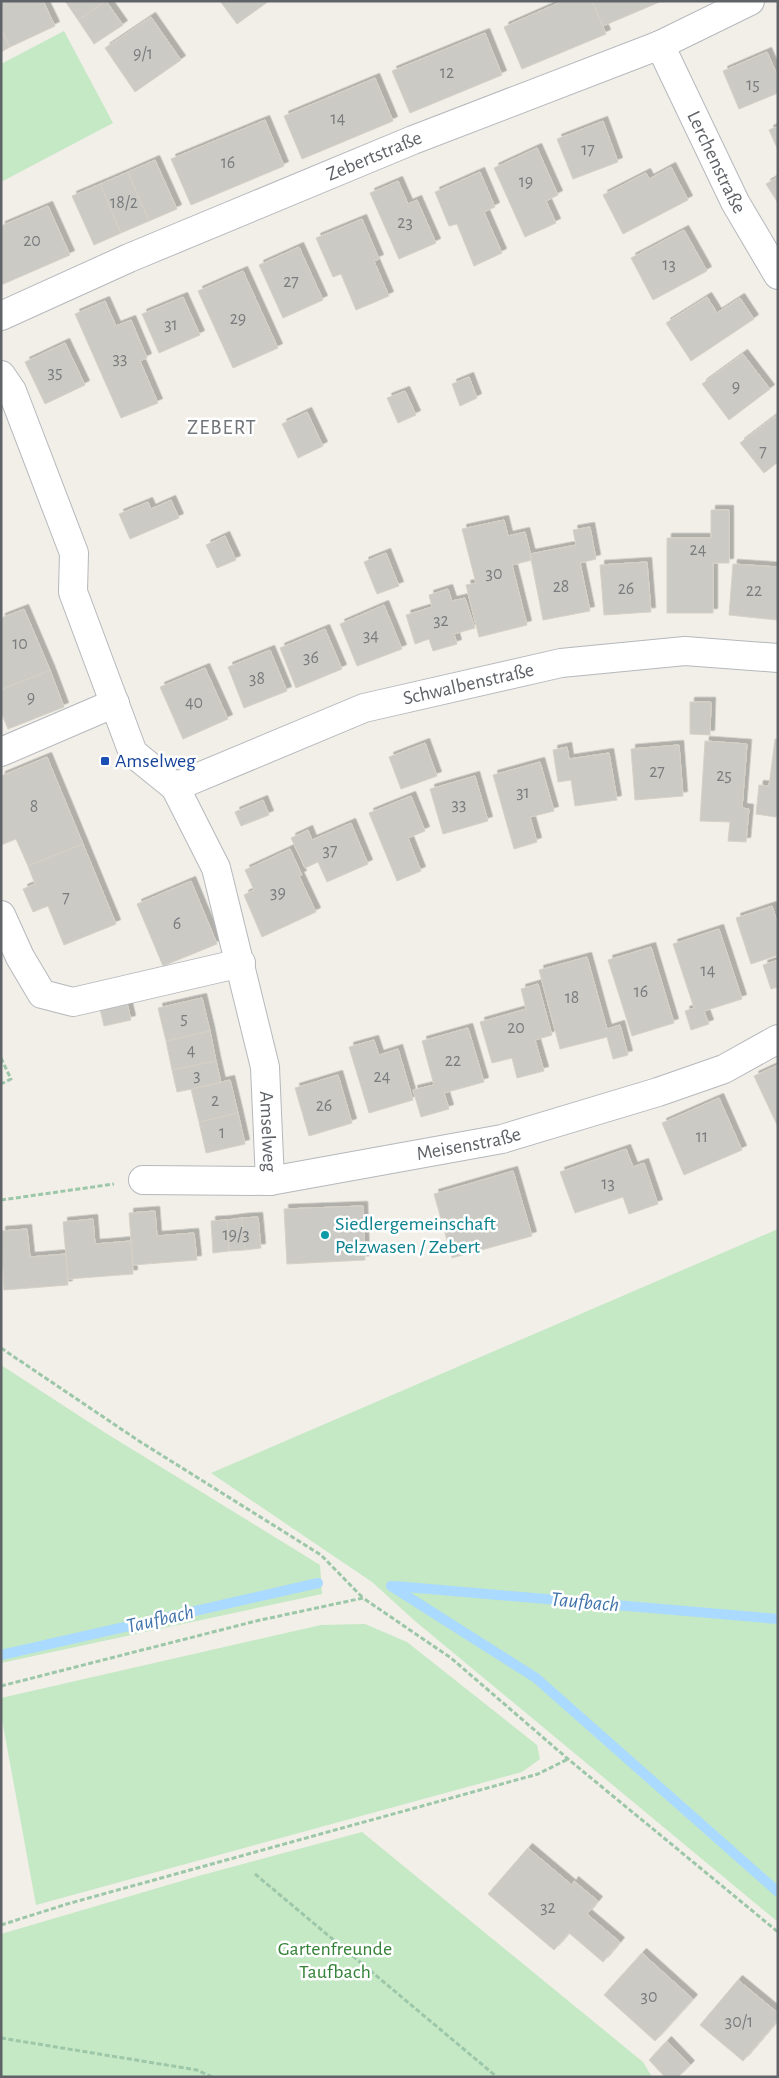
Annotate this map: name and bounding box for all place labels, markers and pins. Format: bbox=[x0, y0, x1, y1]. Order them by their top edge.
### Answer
place label: Amselweg bbox=[115, 751, 196, 771]
marker: Amselweg bbox=[99, 755, 111, 767]
place label: Siedlergemeinschaft Pelzwasen / Zebert bbox=[335, 1214, 497, 1257]
marker: Siedlergemeinschaft Pelzwasen / Zebert bbox=[319, 1229, 331, 1241]

